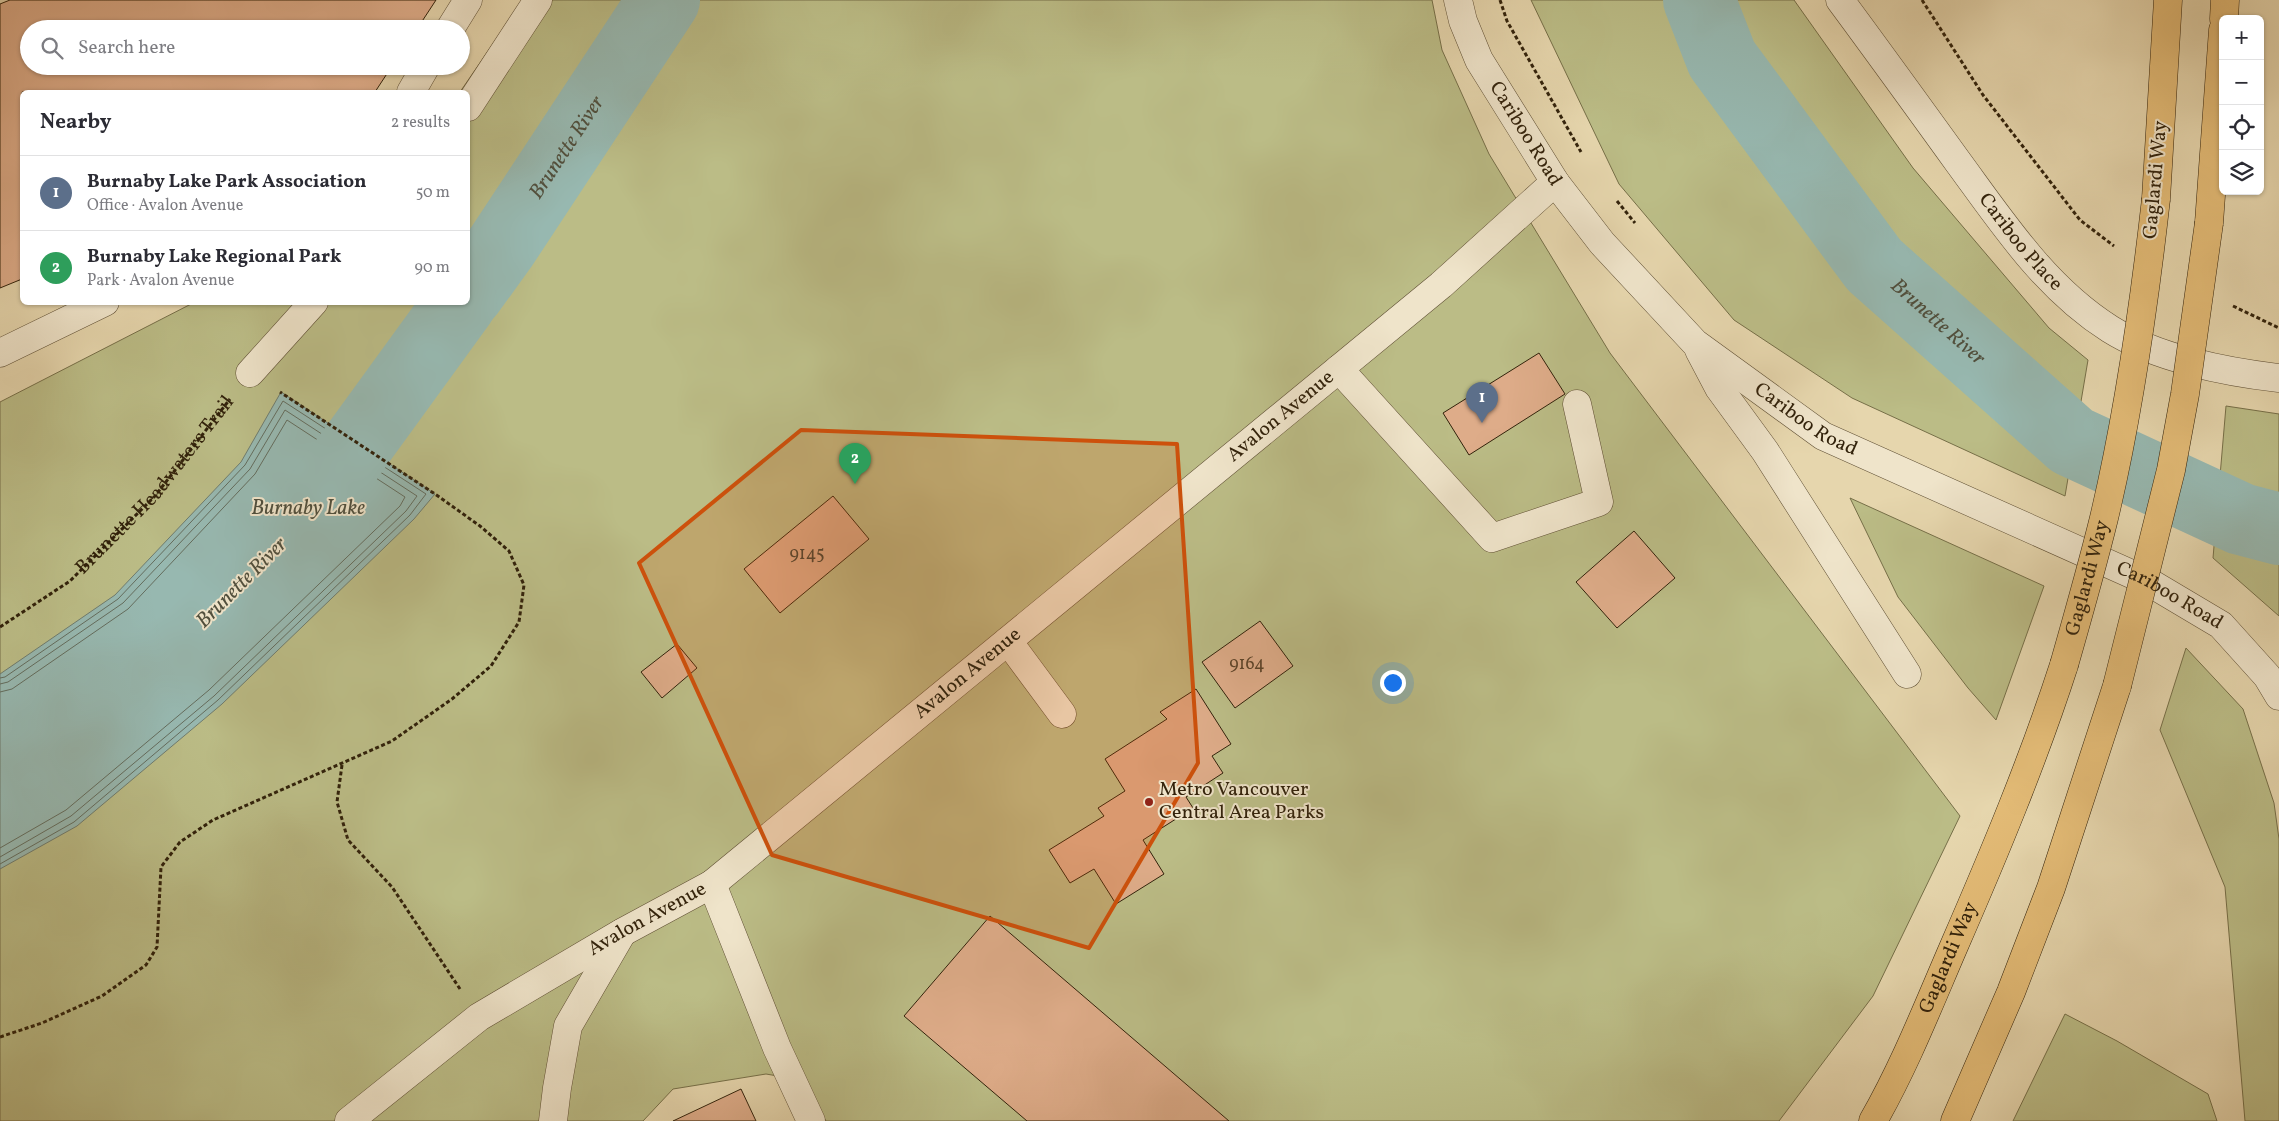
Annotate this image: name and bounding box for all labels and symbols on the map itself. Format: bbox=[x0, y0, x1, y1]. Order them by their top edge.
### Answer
street label: Cariboo Road bbox=[1482, 76, 1568, 192]
water label: Brunette River bbox=[522, 90, 612, 205]
street label: Gaglardi Way bbox=[2137, 120, 2175, 240]
street label: Cariboo Place bbox=[1971, 187, 2069, 298]
water label: Brunette River bbox=[1884, 272, 1992, 372]
street label: Avalon Avenue bbox=[1221, 364, 1340, 469]
street label: Cariboo Road bbox=[1748, 376, 1862, 464]
pin: 1 bbox=[1466, 382, 1498, 423]
street label: Brunette Headwaters Trail bbox=[70, 390, 241, 581]
pin: 2 bbox=[839, 443, 871, 484]
water label: Burnaby Lake bbox=[251, 494, 365, 523]
street label: Gaglardi Way bbox=[2059, 517, 2117, 639]
water label: Brunette River bbox=[190, 531, 294, 635]
house number: 9145 bbox=[789, 542, 825, 567]
street label: Cariboo Road bbox=[2111, 555, 2228, 637]
street label: Avalon Avenue bbox=[908, 621, 1028, 726]
house number: 9164 bbox=[1229, 652, 1265, 677]
your location bbox=[1380, 670, 1406, 696]
place label: Metro Vancouver Central Area Parks bbox=[1159, 776, 1324, 827]
marker: Metro Vancouver Central Area Parks bbox=[1143, 796, 1155, 808]
street label: Avalon Avenue bbox=[583, 876, 712, 964]
street label: Gaglardi Way bbox=[1913, 898, 1985, 1018]

